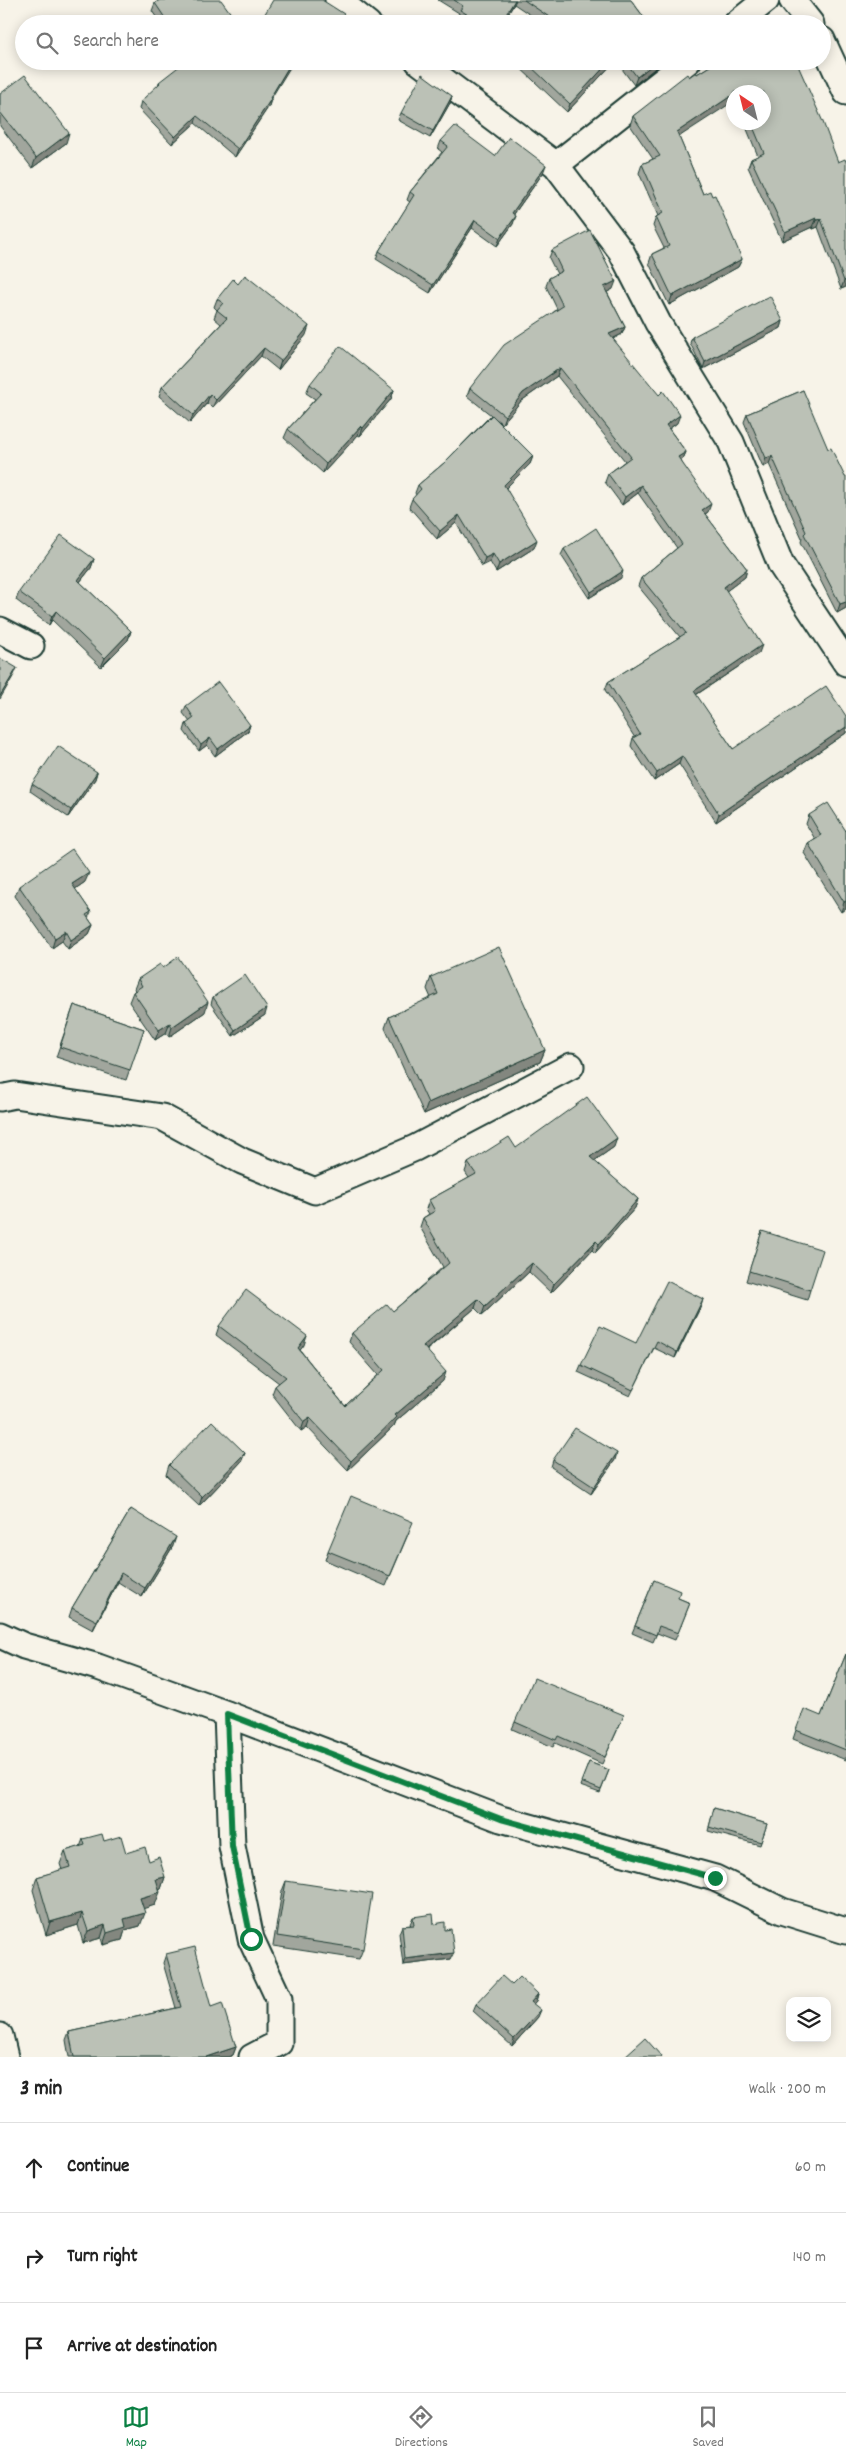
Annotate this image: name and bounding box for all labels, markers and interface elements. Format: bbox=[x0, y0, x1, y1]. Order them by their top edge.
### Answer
search box bbox=[15, 15, 831, 70]
icon: search bbox=[33, 29, 61, 57]
text: Search here bbox=[73, 29, 159, 56]
north arrow bbox=[726, 85, 771, 130]
route end bbox=[704, 1867, 727, 1890]
route start bbox=[240, 1928, 263, 1951]
map controls bbox=[786, 1997, 831, 2042]
button: layers bbox=[786, 1997, 831, 2042]
text: 3 min bbox=[20, 2075, 62, 2105]
text: Walk · 200 m bbox=[749, 2078, 826, 2101]
icon: ahead bbox=[20, 2154, 48, 2182]
text: Continue bbox=[67, 2154, 129, 2181]
text: 60 m bbox=[795, 2156, 826, 2179]
icon: right bbox=[20, 2244, 48, 2272]
text: Turn right bbox=[67, 2244, 138, 2271]
text: 140 m bbox=[792, 2246, 826, 2269]
icon: arrive bbox=[20, 2334, 48, 2362]
text: Arrive at destination bbox=[67, 2334, 217, 2361]
tab: Map bbox=[122, 2403, 150, 2453]
tab: Directions bbox=[395, 2403, 448, 2453]
tab: Saved bbox=[692, 2403, 724, 2453]

